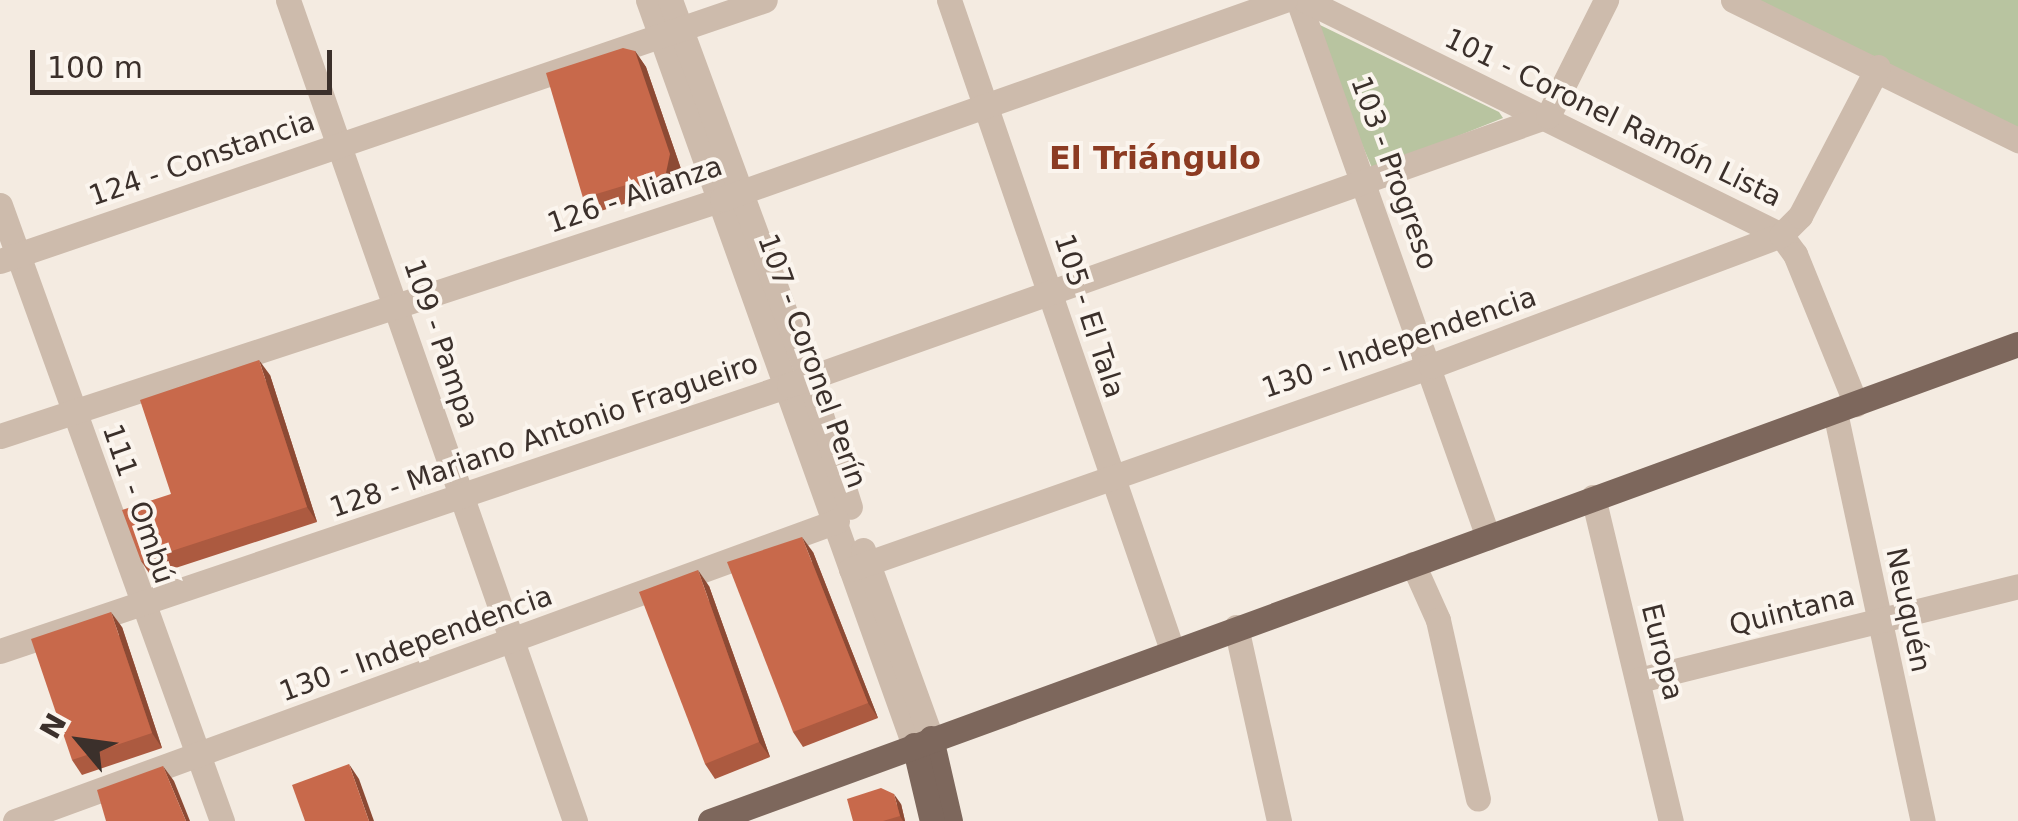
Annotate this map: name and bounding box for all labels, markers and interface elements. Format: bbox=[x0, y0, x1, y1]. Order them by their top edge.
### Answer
street label: 101 - Coronel Ramón Lista bbox=[1439, 22, 1787, 214]
scale bar bbox=[35, 30, 338, 92]
text: 100 m bbox=[47, 50, 143, 85]
street label: 103 - Progreso bbox=[1343, 72, 1445, 274]
street label: 124 - Constancia bbox=[85, 105, 319, 213]
district label: El Triángulo bbox=[1049, 139, 1261, 177]
street label: 126 - Alianza bbox=[543, 149, 727, 241]
street label: 107 - Coronel Perín bbox=[750, 229, 874, 493]
street label: 105 - El Tala bbox=[1047, 230, 1131, 402]
street label: 109 - Pampa bbox=[396, 255, 486, 433]
street label: 130 - Independencia bbox=[1257, 280, 1541, 406]
street label: 128 - Mariano Antonio Fragueiro bbox=[325, 347, 763, 525]
street label: 111 - Ombú bbox=[95, 420, 181, 588]
street label: Neuquén bbox=[1878, 545, 1938, 675]
street label: 130 - Independencia bbox=[275, 579, 557, 709]
street label: Quintana bbox=[1726, 579, 1858, 643]
street label: Europa bbox=[1634, 600, 1690, 704]
north arrow bbox=[30, 691, 130, 791]
text: N bbox=[33, 708, 73, 744]

